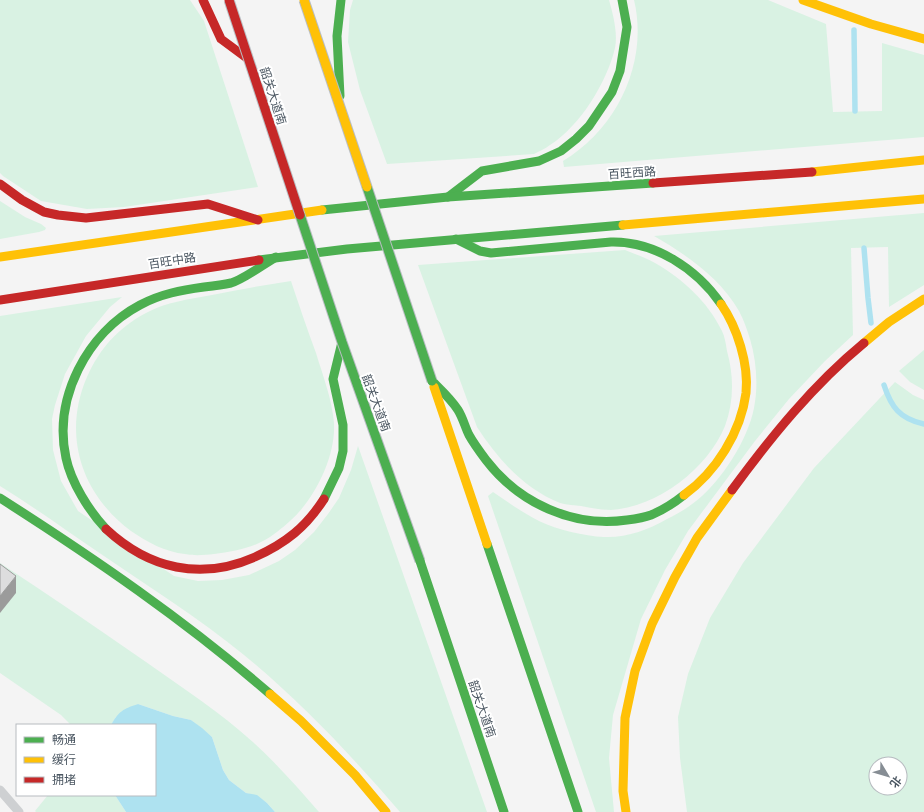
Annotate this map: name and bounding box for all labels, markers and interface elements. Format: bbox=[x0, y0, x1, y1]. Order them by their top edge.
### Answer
street label: 韶关大道南 bbox=[255, 65, 291, 127]
street label: 百旺西路 bbox=[607, 162, 657, 184]
street label: 百旺中路 bbox=[147, 248, 197, 274]
street label: 韶关大道南 bbox=[357, 372, 395, 434]
street label: 韶关大道南 bbox=[464, 678, 500, 740]
legend bbox=[16, 724, 156, 796]
text: 畅通 bbox=[52, 731, 76, 749]
text: 缓行 bbox=[52, 751, 76, 769]
north arrow bbox=[868, 756, 908, 796]
text: 拥堵 bbox=[52, 771, 76, 789]
text: 北 bbox=[886, 773, 906, 791]

